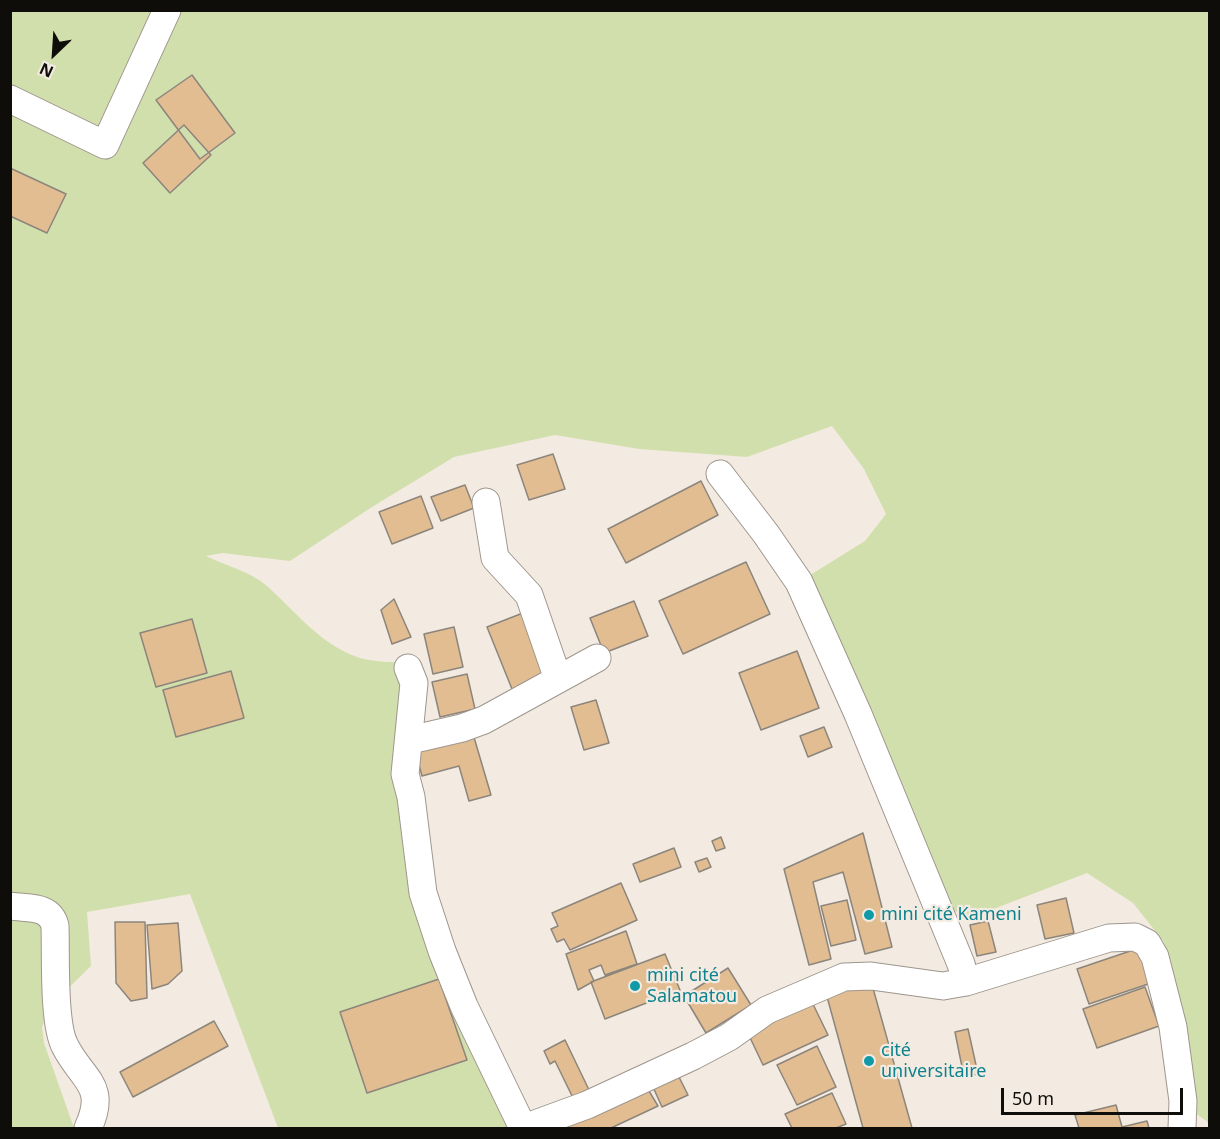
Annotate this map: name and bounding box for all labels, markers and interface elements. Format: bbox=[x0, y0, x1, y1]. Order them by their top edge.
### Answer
north arrow bbox=[24, 24, 84, 84]
text: N bbox=[36, 58, 57, 83]
place label: mini cité Kameni bbox=[881, 904, 1022, 926]
marker: mini cité Kameni bbox=[862, 908, 876, 922]
place label: mini cité Salamatou bbox=[647, 965, 737, 1008]
marker: mini cité Salamatou bbox=[628, 979, 642, 993]
place label: cité universitaire bbox=[881, 1040, 986, 1082]
marker: cité universitaire bbox=[862, 1054, 876, 1068]
scale bar bbox=[1004, 1076, 1186, 1114]
text: 50 m bbox=[1012, 1086, 1054, 1110]

